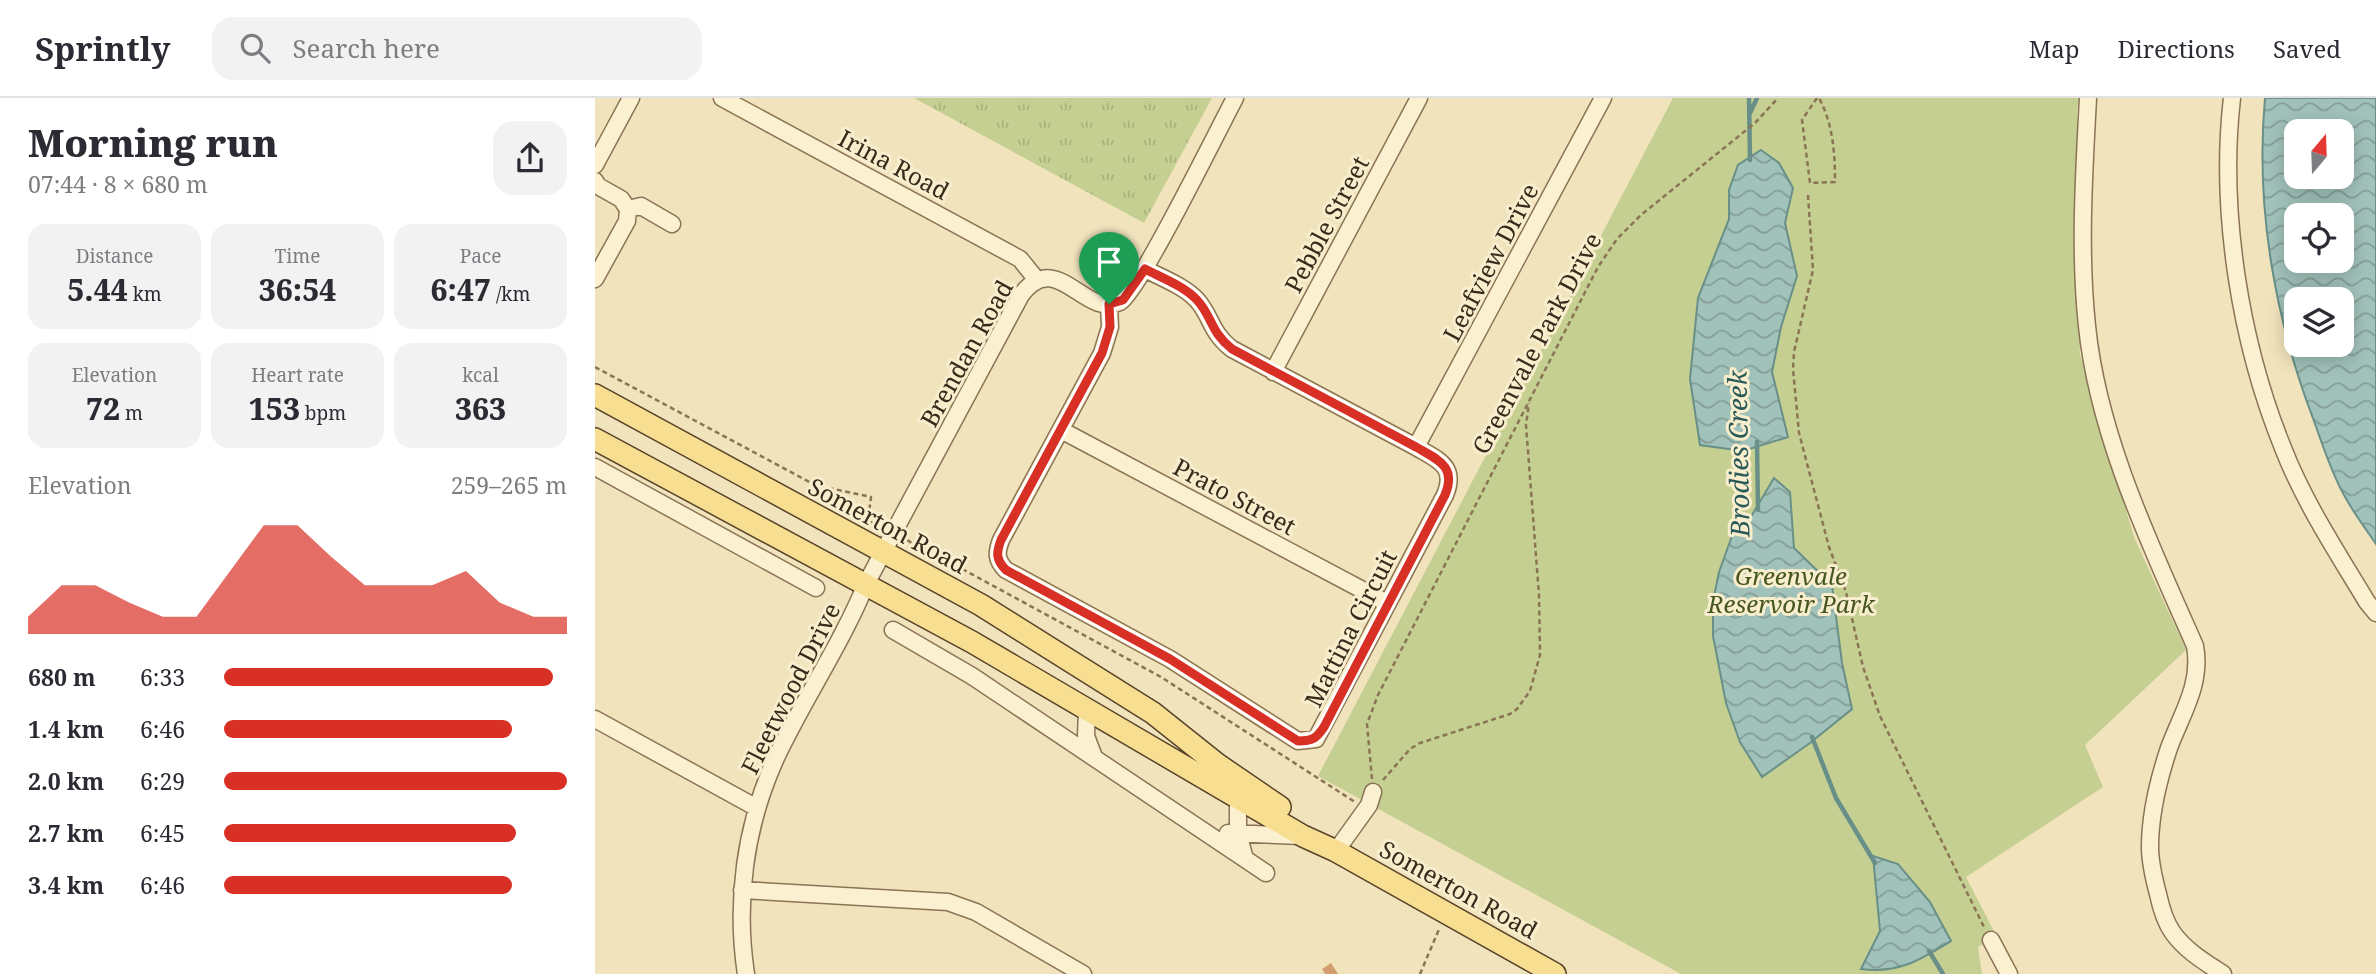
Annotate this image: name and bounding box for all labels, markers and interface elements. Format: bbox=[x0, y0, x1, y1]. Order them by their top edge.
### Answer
search box bbox=[212, 17, 702, 80]
text: Sprintly bbox=[35, 26, 170, 71]
icon: search bbox=[236, 29, 274, 67]
text: Search here bbox=[292, 30, 440, 66]
text: Map bbox=[2029, 32, 2080, 65]
text: Directions bbox=[2118, 32, 2235, 65]
text: Saved bbox=[2273, 32, 2341, 65]
text: Morning run bbox=[28, 116, 278, 168]
north arrow bbox=[2284, 119, 2354, 189]
map controls bbox=[2284, 119, 2354, 357]
button: share bbox=[493, 121, 567, 195]
street label: Irina Road bbox=[833, 121, 955, 207]
street label: Pebble Street bbox=[1276, 150, 1376, 298]
text: 07:44 · 8 × 680 m bbox=[28, 168, 208, 200]
street label: Leafview Drive bbox=[1434, 177, 1546, 347]
button: locate bbox=[2284, 203, 2354, 273]
street label: Greenvale Park Drive bbox=[1464, 227, 1608, 459]
pin bbox=[1079, 232, 1139, 304]
text: Distance bbox=[76, 243, 153, 269]
text: Time bbox=[275, 243, 320, 269]
text: Pace bbox=[460, 243, 501, 269]
icon: arrive bbox=[1090, 243, 1128, 281]
text: 5.44 bbox=[67, 269, 128, 310]
text: 36:54 bbox=[259, 269, 336, 310]
text: 6:47 bbox=[431, 269, 491, 310]
street label: Brendan Road bbox=[912, 273, 1020, 432]
text: km bbox=[128, 281, 162, 307]
text: /km bbox=[491, 281, 530, 307]
button: layers bbox=[2284, 287, 2354, 357]
text: Elevation bbox=[72, 362, 157, 388]
text: Heart rate bbox=[251, 362, 344, 388]
text: kcal bbox=[462, 362, 499, 388]
water label: Brodies Creek bbox=[1719, 369, 1757, 539]
text: 72 bbox=[86, 388, 120, 429]
text: 153 bbox=[249, 388, 300, 429]
text: 363 bbox=[455, 388, 506, 429]
text: m bbox=[120, 400, 143, 426]
text: bpm bbox=[300, 400, 346, 426]
street label: Prato Street bbox=[1168, 450, 1302, 542]
text: Elevation bbox=[28, 469, 132, 501]
text: 259–265 m bbox=[451, 469, 567, 501]
street label: Somerton Road bbox=[803, 469, 973, 581]
street label: Mattina Circuit bbox=[1296, 544, 1404, 712]
park label: Greenvale Reservoir Park bbox=[1706, 559, 1876, 620]
street label: Fleetwood Drive bbox=[733, 597, 847, 779]
text: 680 m bbox=[28, 661, 96, 693]
text: 6:33 bbox=[140, 661, 185, 693]
text: 1.4 km bbox=[28, 713, 104, 745]
text: 6:46 bbox=[140, 713, 185, 745]
text: 2.0 km bbox=[28, 765, 104, 797]
text: 6:29 bbox=[140, 765, 185, 797]
text: 2.7 km bbox=[28, 817, 104, 849]
text: 6:45 bbox=[140, 817, 185, 849]
street label: Somerton Road bbox=[1374, 832, 1544, 946]
text: 3.4 km bbox=[28, 869, 104, 901]
text: 6:46 bbox=[140, 869, 185, 901]

